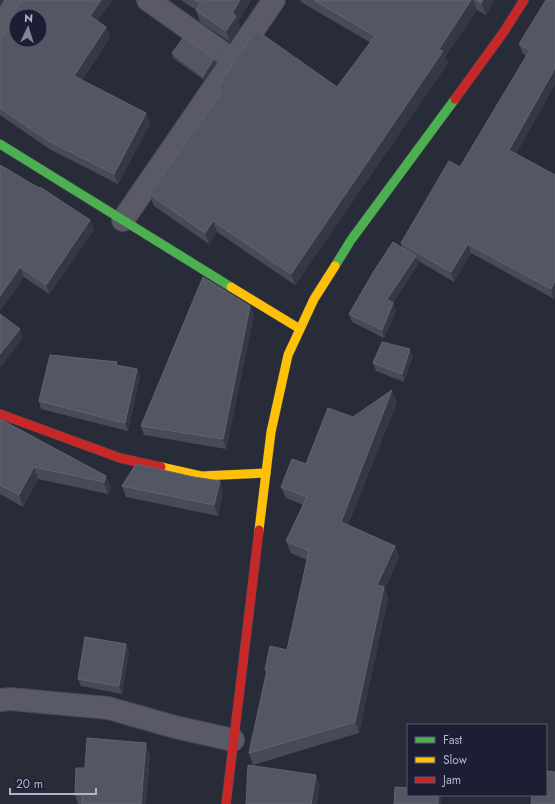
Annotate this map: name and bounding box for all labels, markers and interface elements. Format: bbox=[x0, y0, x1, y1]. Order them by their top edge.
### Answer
north arrow bbox=[8, 8, 48, 48]
text: N bbox=[24, 10, 34, 26]
legend bbox=[407, 724, 547, 796]
text: Fast bbox=[443, 731, 462, 749]
text: Slow bbox=[443, 751, 468, 769]
scale bar bbox=[10, 770, 96, 796]
text: Jam bbox=[441, 771, 461, 789]
text: 20 m bbox=[16, 775, 43, 793]

